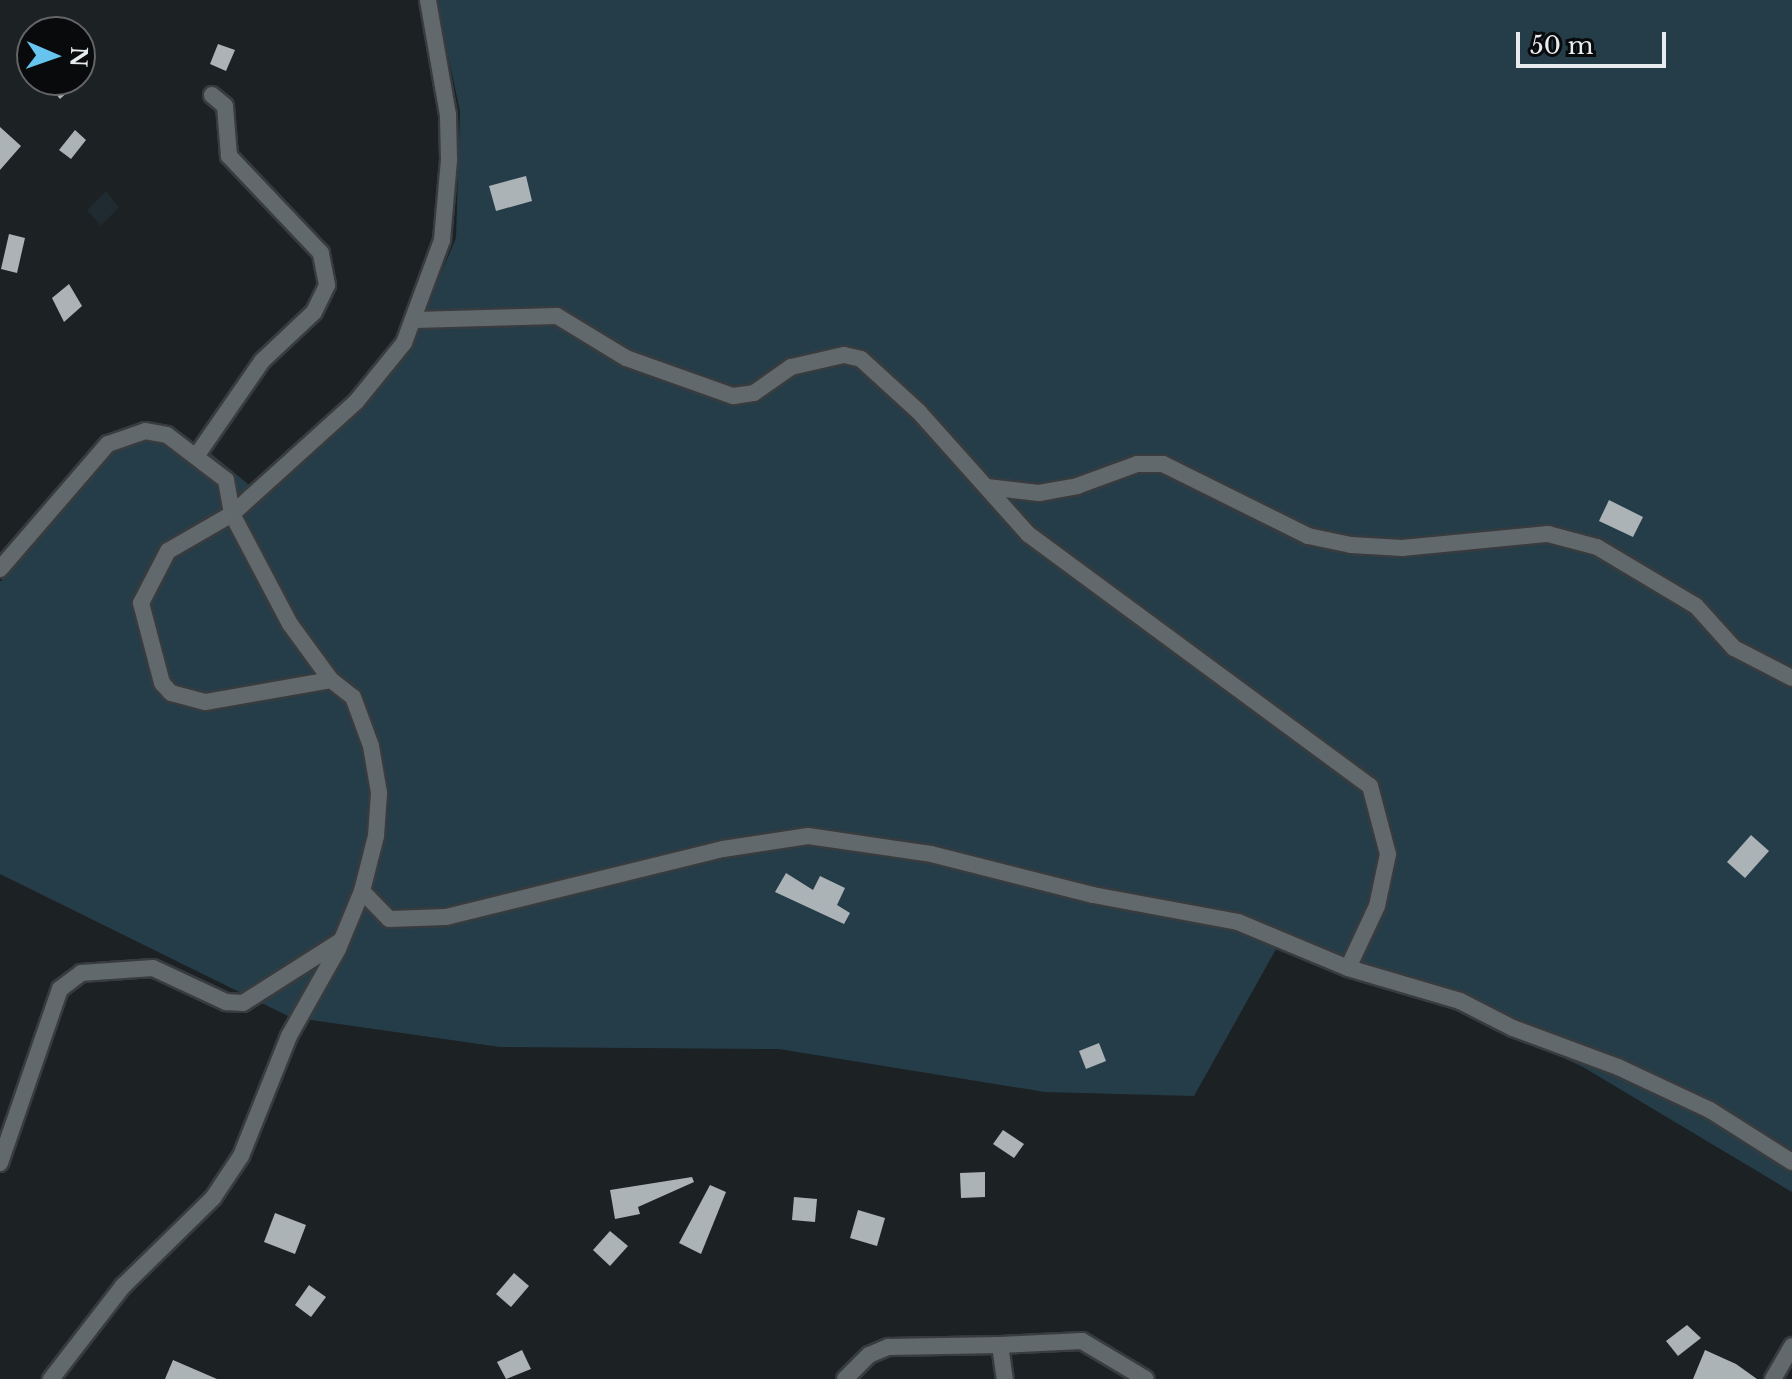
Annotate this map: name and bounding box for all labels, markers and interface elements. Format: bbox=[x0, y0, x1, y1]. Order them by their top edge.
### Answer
north arrow bbox=[16, 16, 96, 96]
scale bar bbox=[1520, 16, 1670, 66]
text: 50 m bbox=[1530, 31, 1593, 60]
text: N bbox=[65, 46, 92, 68]

